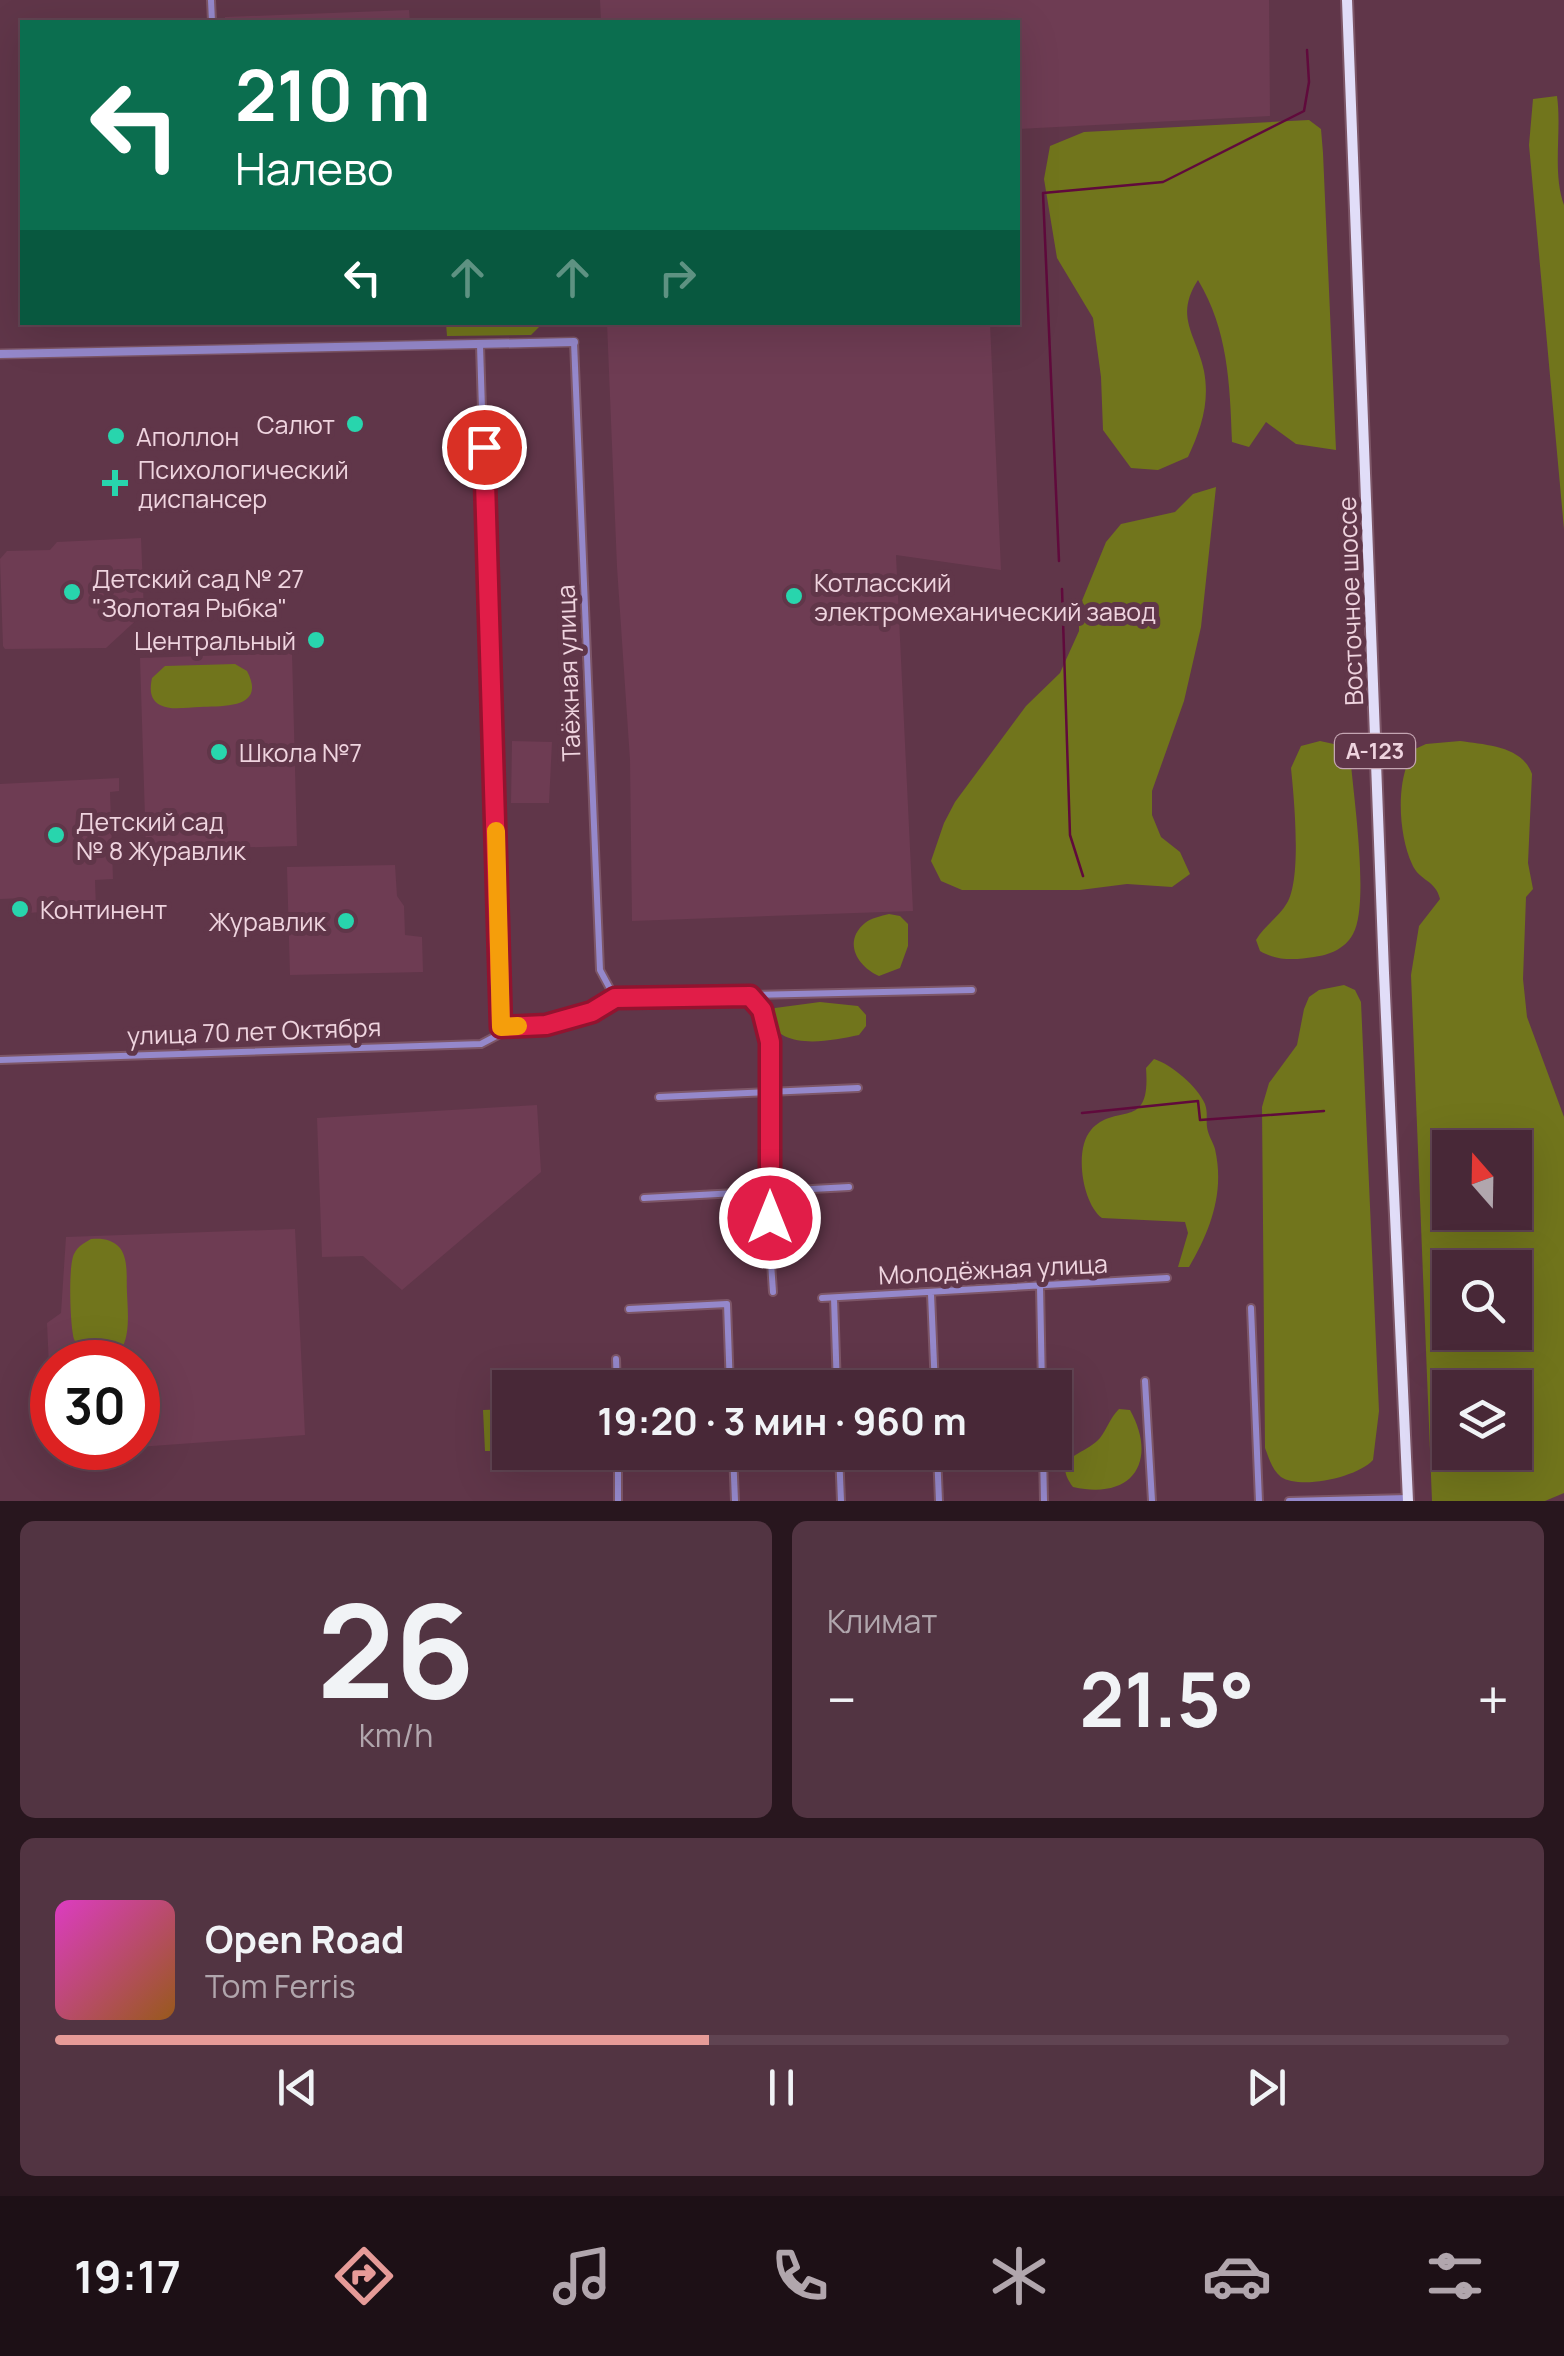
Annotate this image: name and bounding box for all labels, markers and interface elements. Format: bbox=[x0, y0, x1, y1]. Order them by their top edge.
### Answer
text: 210 m bbox=[235, 46, 430, 142]
icon: left bbox=[70, 60, 200, 190]
text: Налево bbox=[235, 137, 394, 199]
icon: left bbox=[335, 250, 390, 305]
icon: ahead bbox=[440, 250, 495, 305]
icon: ahead bbox=[545, 250, 600, 305]
icon: right bbox=[650, 250, 705, 305]
pin bbox=[442, 405, 527, 490]
place label: Салют bbox=[257, 407, 335, 442]
marker: Салют bbox=[344, 413, 366, 435]
place label: Аполлон bbox=[136, 419, 239, 454]
icon: arrive bbox=[457, 420, 512, 475]
marker: Аполлон bbox=[105, 425, 127, 447]
place label: Психологический диспансер bbox=[138, 452, 349, 516]
marker: Психологический диспансер bbox=[102, 470, 128, 496]
street label: Восточное шоссе bbox=[1329, 496, 1371, 706]
place label: Детский сад № 27 "Золотая Рыбка" bbox=[92, 561, 304, 625]
place label: Котласский электромеханический завод bbox=[814, 565, 1156, 629]
marker: Детский сад № 27 "Золотая Рыбка" bbox=[61, 581, 83, 603]
street label: Таёжная улица bbox=[547, 584, 589, 762]
marker: Котласский электромеханический завод bbox=[783, 585, 805, 607]
place label: Центральный bbox=[134, 623, 296, 658]
marker: Центральный bbox=[305, 629, 327, 651]
road number: А-123 bbox=[1335, 734, 1415, 768]
place label: Школа №7 bbox=[239, 735, 362, 770]
marker: Школа №7 bbox=[208, 741, 230, 763]
place label: Детский сад № 8 Журавлик bbox=[76, 804, 246, 868]
marker: Детский сад № 8 Журавлик bbox=[45, 824, 67, 846]
place label: Континент bbox=[40, 892, 167, 927]
marker: Континент bbox=[9, 898, 31, 920]
place label: Журавлик bbox=[209, 904, 327, 939]
marker: Журавлик bbox=[335, 910, 357, 932]
street label: улица 70 лет Октября bbox=[126, 1009, 382, 1053]
north arrow bbox=[1432, 1130, 1532, 1230]
map controls bbox=[1432, 1130, 1532, 1470]
position arrow bbox=[718, 1166, 822, 1270]
street label: Молодёжная улица bbox=[877, 1246, 1109, 1292]
button: search bbox=[1432, 1250, 1532, 1350]
speed limit sign: 30 bbox=[30, 1340, 160, 1470]
button: layers bbox=[1432, 1370, 1532, 1470]
text: 19:20 · 3 мин · 960 m bbox=[597, 1394, 967, 1446]
text: 26 bbox=[317, 1559, 475, 1737]
text: Климат bbox=[827, 1599, 937, 1643]
text: 21.5° bbox=[1080, 1647, 1254, 1750]
text: − bbox=[827, 1661, 857, 1737]
text: + bbox=[1477, 1661, 1509, 1737]
text: km/h bbox=[359, 1713, 433, 1757]
text: Open Road bbox=[205, 1912, 404, 1964]
text: Tom Ferris bbox=[205, 1964, 356, 2008]
icon: previous bbox=[270, 2060, 325, 2115]
icon: pause bbox=[754, 2060, 809, 2115]
icon: next bbox=[1239, 2060, 1294, 2115]
icon: directions bbox=[329, 2241, 399, 2311]
icon: music bbox=[547, 2241, 617, 2311]
icon: phone bbox=[765, 2241, 835, 2311]
icon: climate bbox=[984, 2241, 1054, 2311]
icon: car bbox=[1202, 2241, 1272, 2311]
icon: filters bbox=[1420, 2241, 1490, 2311]
text: 19:17 bbox=[74, 2245, 181, 2307]

